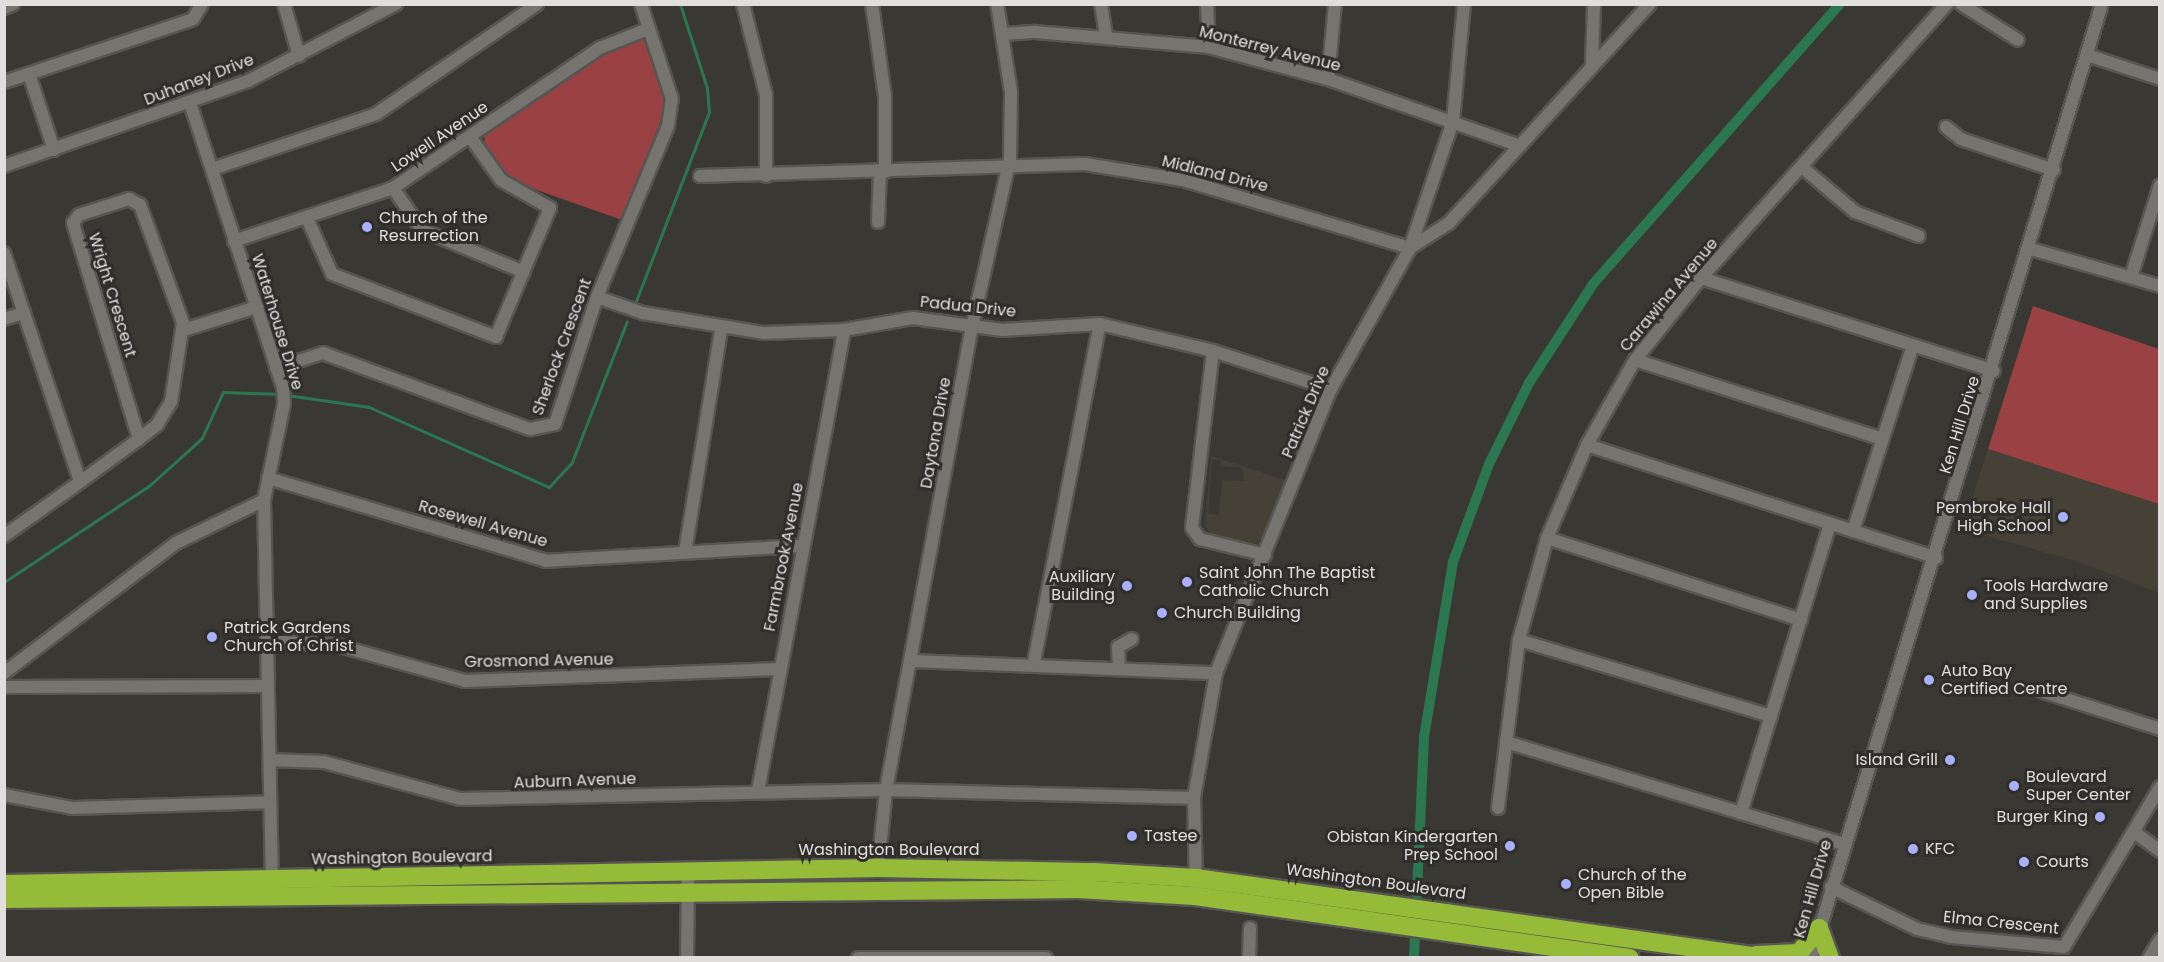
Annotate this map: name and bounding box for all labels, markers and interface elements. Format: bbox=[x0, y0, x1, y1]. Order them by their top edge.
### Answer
street label: Monterrey Avenue bbox=[1197, 22, 1343, 76]
street label: Duhaney Drive bbox=[141, 50, 257, 110]
street label: Lowell Avenue bbox=[388, 98, 492, 176]
street label: Midland Drive bbox=[1160, 152, 1270, 196]
place label: Church of the Resurrection bbox=[379, 208, 488, 246]
marker: Church of the Resurrection bbox=[360, 220, 374, 234]
street label: Wright Crescent bbox=[84, 231, 140, 359]
street label: Carawina Avenue bbox=[1616, 234, 1722, 356]
street label: Waterhouse Drive bbox=[247, 252, 307, 392]
street label: Sherlock Crescent bbox=[528, 276, 596, 418]
street label: Padua Drive bbox=[919, 292, 1017, 322]
street label: Patrick Drive bbox=[1278, 363, 1334, 461]
street label: Ken Hill Drive bbox=[1936, 374, 1984, 476]
street label: Daytona Drive bbox=[917, 376, 955, 490]
street label: Farmbrook Avenue bbox=[760, 481, 808, 633]
street label: Rosewell Avenue bbox=[416, 496, 550, 552]
place label: Pembroke Hall High School bbox=[1936, 498, 2051, 536]
marker: Pembroke Hall High School bbox=[2056, 510, 2070, 524]
place label: Saint John The Baptist Catholic Church bbox=[1199, 563, 1375, 601]
place label: Auxiliary Building bbox=[1049, 567, 1115, 605]
marker: Saint John The Baptist Catholic Church bbox=[1180, 575, 1194, 589]
place label: Tools Hardware and Supplies bbox=[1984, 576, 2108, 614]
marker: Auxiliary Building bbox=[1120, 579, 1134, 593]
marker: Tools Hardware and Supplies bbox=[1965, 588, 1979, 602]
place label: Church Building bbox=[1174, 603, 1301, 623]
marker: Church Building bbox=[1155, 606, 1169, 620]
place label: Patrick Gardens Church of Christ bbox=[224, 618, 353, 656]
marker: Patrick Gardens Church of Christ bbox=[205, 630, 219, 644]
street label: Grosmond Avenue bbox=[464, 650, 614, 672]
place label: Auto Bay Certified Centre bbox=[1941, 661, 2067, 699]
marker: Auto Bay Certified Centre bbox=[1922, 673, 1936, 687]
place label: Island Grill bbox=[1855, 750, 1938, 770]
marker: Island Grill bbox=[1943, 753, 1957, 767]
place label: Boulevard Super Center bbox=[2026, 767, 2131, 805]
street label: Auburn Avenue bbox=[513, 769, 637, 793]
marker: Boulevard Super Center bbox=[2007, 779, 2021, 793]
place label: Burger King bbox=[1996, 807, 2088, 827]
marker: Burger King bbox=[2093, 810, 2107, 824]
place label: Tastee bbox=[1144, 826, 1197, 846]
place label: Obistan Kindergarten Prep School bbox=[1327, 827, 1498, 865]
marker: Tastee bbox=[1125, 829, 1139, 843]
street label: Ken Hill Drive bbox=[1790, 838, 1836, 940]
marker: Obistan Kindergarten Prep School bbox=[1503, 839, 1517, 853]
place label: KFC bbox=[1925, 839, 1955, 859]
street label: Washington Boulevard bbox=[798, 840, 980, 860]
marker: KFC bbox=[1906, 842, 1920, 856]
street label: Washington Boulevard bbox=[311, 847, 493, 869]
place label: Courts bbox=[2036, 852, 2089, 872]
marker: Courts bbox=[2017, 855, 2031, 869]
street label: Washington Boulevard bbox=[1285, 860, 1467, 904]
place label: Church of the Open Bible bbox=[1578, 865, 1687, 903]
marker: Church of the Open Bible bbox=[1559, 877, 1573, 891]
street label: Elma Crescent bbox=[1942, 907, 2060, 939]

